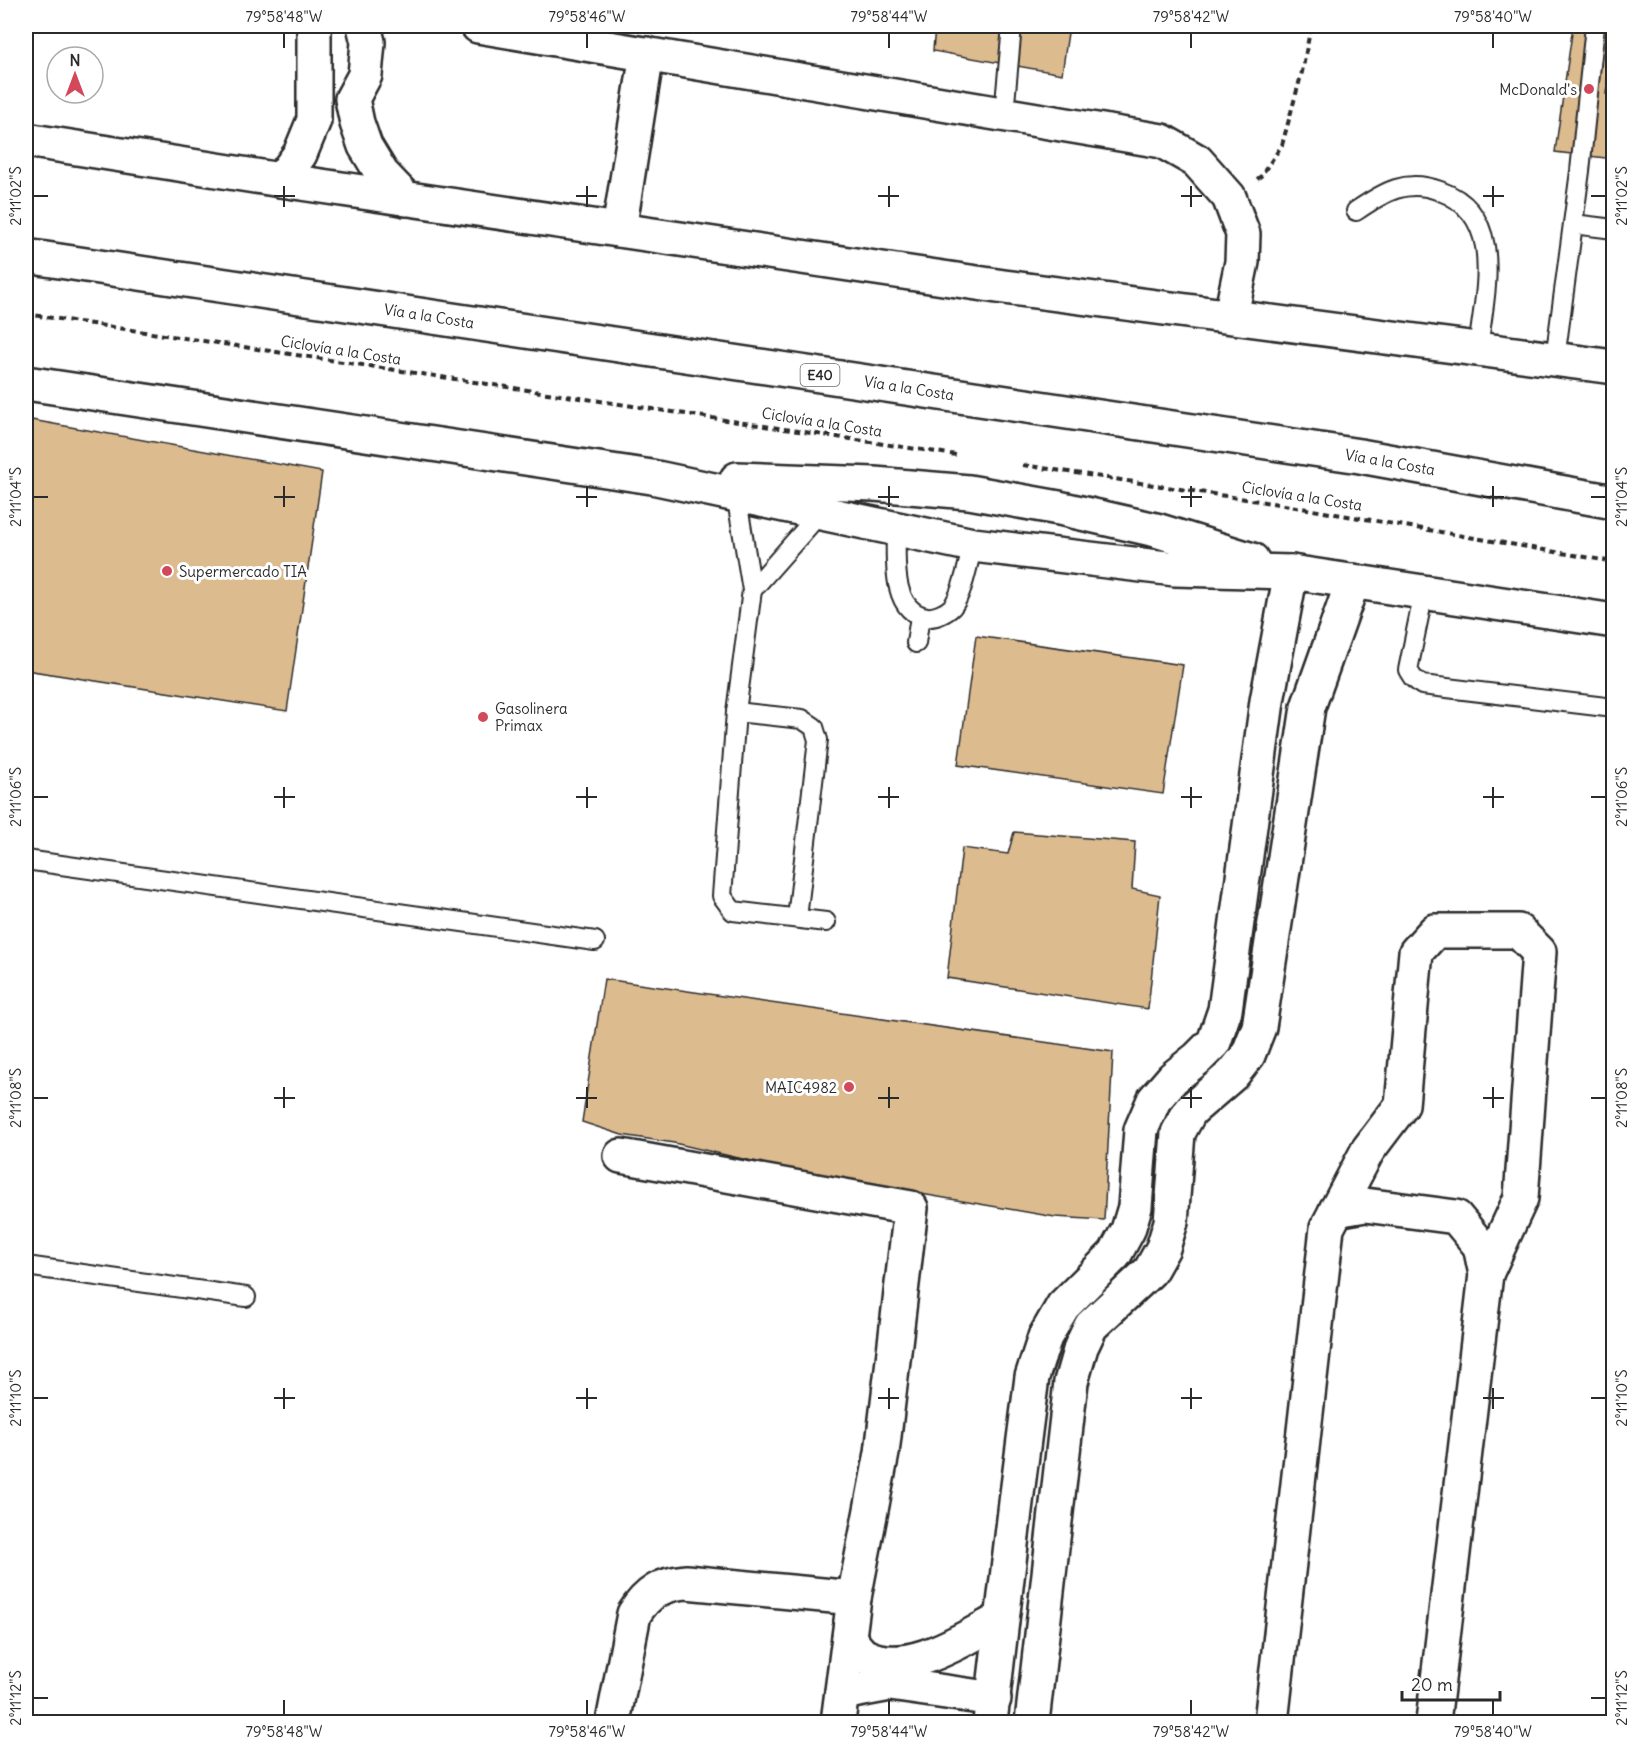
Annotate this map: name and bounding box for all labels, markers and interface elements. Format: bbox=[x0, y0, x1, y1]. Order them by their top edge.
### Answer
text: 79°58'48"W bbox=[246, 7, 323, 26]
text: 79°58'46"W bbox=[549, 7, 626, 26]
text: 79°58'44"W bbox=[851, 7, 928, 26]
text: 79°58'42"W bbox=[1153, 7, 1230, 26]
text: 79°58'40"W bbox=[1454, 7, 1532, 26]
north arrow bbox=[45, 45, 105, 105]
text: N bbox=[69, 50, 81, 70]
place label: McDonald's bbox=[1499, 80, 1577, 99]
marker: McDonald's bbox=[1582, 82, 1596, 96]
text: 2°11'02"S bbox=[6, 166, 25, 226]
text: 2°11'02"S bbox=[1612, 166, 1631, 226]
street label: Vía a la Costa bbox=[383, 299, 476, 333]
street label: Ciclovía a la Costa bbox=[279, 331, 403, 369]
road number: E40 bbox=[800, 364, 840, 386]
street label: Vía a la Costa bbox=[863, 371, 956, 405]
street label: Ciclovía a la Costa bbox=[760, 403, 884, 441]
street label: Vía a la Costa bbox=[1343, 445, 1437, 479]
text: 2°11'04"S bbox=[6, 467, 25, 527]
text: 2°11'04"S bbox=[1612, 467, 1631, 527]
street label: Ciclovía a la Costa bbox=[1240, 477, 1364, 515]
place label: Supermercado TIA bbox=[179, 562, 307, 581]
marker: Supermercado TIA bbox=[160, 564, 174, 578]
place label: Gasolinera Primax bbox=[495, 699, 568, 735]
marker: Gasolinera Primax bbox=[476, 710, 490, 724]
text: 2°11'06"S bbox=[6, 767, 25, 827]
text: 2°11'06"S bbox=[1612, 767, 1631, 827]
text: 2°11'08"S bbox=[6, 1068, 25, 1128]
text: 2°11'08"S bbox=[1612, 1068, 1631, 1128]
place label: MAIC4982 bbox=[765, 1078, 837, 1097]
marker: MAIC4982 bbox=[842, 1080, 856, 1094]
text: 2°11'10"S bbox=[6, 1369, 25, 1427]
text: 2°11'10"S bbox=[1612, 1369, 1631, 1427]
scale bar bbox=[1402, 1664, 1500, 1702]
text: 2°11'12"S bbox=[6, 1670, 25, 1726]
text: 2°11'12"S bbox=[1612, 1670, 1631, 1726]
text: 20 m bbox=[1411, 1673, 1453, 1696]
text: 79°58'48"W bbox=[246, 1722, 323, 1741]
text: 79°58'46"W bbox=[549, 1722, 626, 1741]
text: 79°58'44"W bbox=[851, 1722, 928, 1741]
text: 79°58'42"W bbox=[1153, 1722, 1230, 1741]
text: 79°58'40"W bbox=[1454, 1722, 1532, 1741]

